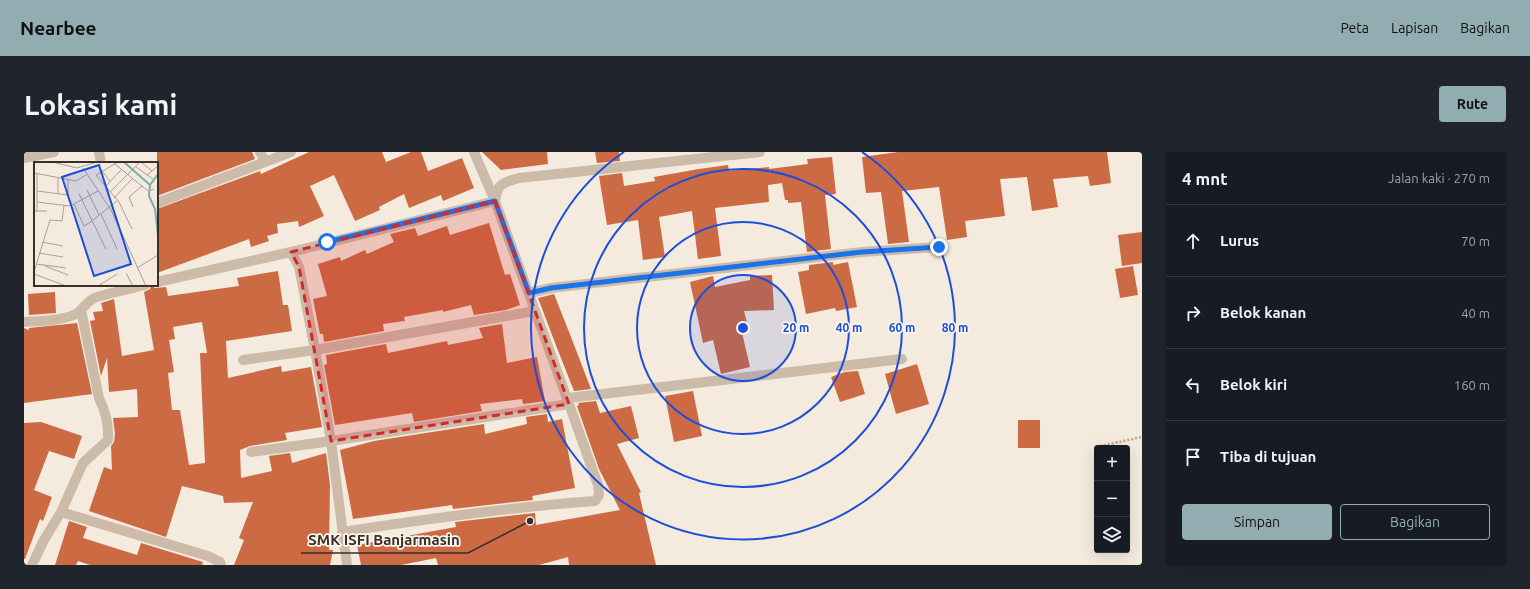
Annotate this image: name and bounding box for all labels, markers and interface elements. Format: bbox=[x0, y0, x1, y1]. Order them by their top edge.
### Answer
text: Nearbee bbox=[20, 17, 97, 39]
text: Peta bbox=[1341, 20, 1369, 36]
text: Lapisan bbox=[1391, 20, 1438, 36]
text: Bagikan bbox=[1460, 20, 1510, 36]
button: Rute bbox=[1439, 86, 1506, 122]
text: Lokasi kami bbox=[24, 89, 177, 120]
inset map bbox=[34, 162, 158, 286]
text: 4 mnt bbox=[1182, 169, 1228, 188]
text: Jalan kaki · 270 m bbox=[1388, 171, 1490, 185]
icon: ahead bbox=[1182, 230, 1204, 252]
text: Lurus bbox=[1220, 232, 1259, 249]
route start bbox=[318, 233, 336, 251]
text: 70 m bbox=[1461, 234, 1490, 248]
route end bbox=[930, 238, 948, 256]
icon: right bbox=[1182, 302, 1204, 324]
text: Belok kanan bbox=[1220, 304, 1306, 321]
text: 40 m bbox=[1461, 306, 1490, 320]
centre of rings bbox=[736, 321, 750, 335]
text: 20 m bbox=[783, 321, 809, 334]
text: 40 m bbox=[836, 321, 862, 334]
text: 60 m bbox=[889, 321, 915, 334]
text: 80 m bbox=[942, 321, 968, 334]
icon: left bbox=[1182, 374, 1204, 396]
text: Belok kiri bbox=[1220, 376, 1287, 393]
text: 160 m bbox=[1454, 378, 1490, 392]
map controls bbox=[1094, 445, 1130, 553]
button: + bbox=[1094, 445, 1130, 481]
icon: arrive bbox=[1182, 446, 1204, 468]
text: Tiba di tujuan bbox=[1220, 448, 1316, 465]
button: − bbox=[1094, 481, 1130, 517]
button: Simpan bbox=[1182, 504, 1332, 540]
button: Bagikan bbox=[1340, 504, 1490, 540]
button: layers bbox=[1094, 517, 1130, 553]
callout: SMK ISFI Banjarmasin bbox=[301, 526, 468, 553]
text: SMK ISFI Banjarmasin bbox=[308, 531, 460, 548]

